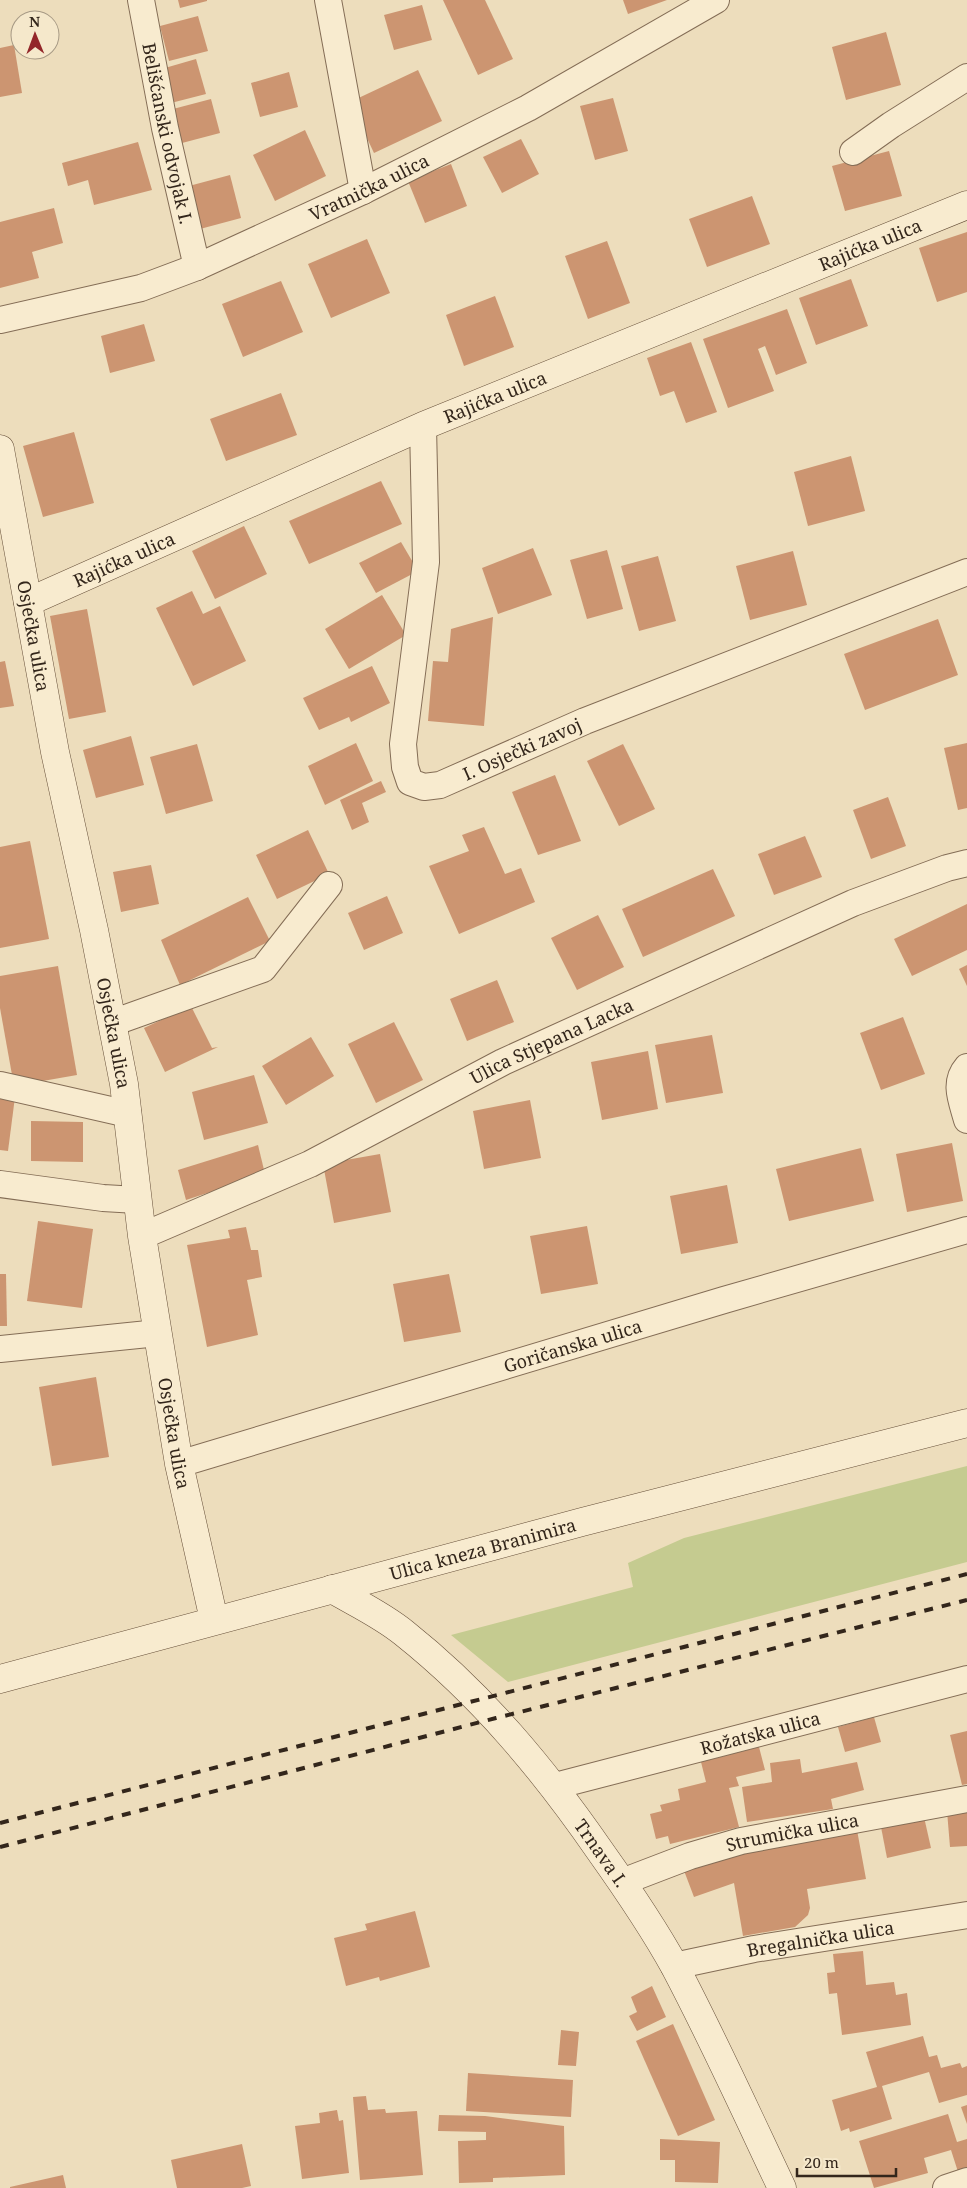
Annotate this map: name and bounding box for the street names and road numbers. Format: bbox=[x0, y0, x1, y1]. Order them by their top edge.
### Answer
street label: Belišćanski odvojak I. bbox=[137, 41, 199, 226]
street label: Vratnička ulica bbox=[305, 148, 433, 226]
street label: Rajićka ulica bbox=[815, 213, 925, 276]
street label: Rajićka ulica bbox=[440, 365, 550, 428]
street label: Rajićka ulica bbox=[69, 526, 179, 592]
street label: Osječka ulica bbox=[12, 578, 56, 693]
street label: I. Osječki zavoj bbox=[459, 712, 585, 786]
street label: Osječka ulica bbox=[92, 975, 137, 1090]
street label: Ulica Stjepana Lacka bbox=[466, 992, 637, 1089]
street label: Goričanska ulica bbox=[500, 1313, 645, 1378]
street label: Osječka ulica bbox=[153, 1376, 196, 1491]
street label: Ulica kneza Branimira bbox=[387, 1512, 579, 1585]
street label: Rožatska ulica bbox=[698, 1706, 823, 1760]
street label: Strumička ulica bbox=[723, 1807, 861, 1857]
street label: Trnava I. bbox=[569, 1814, 634, 1892]
street label: Bregalnička ulica bbox=[745, 1915, 896, 1962]

